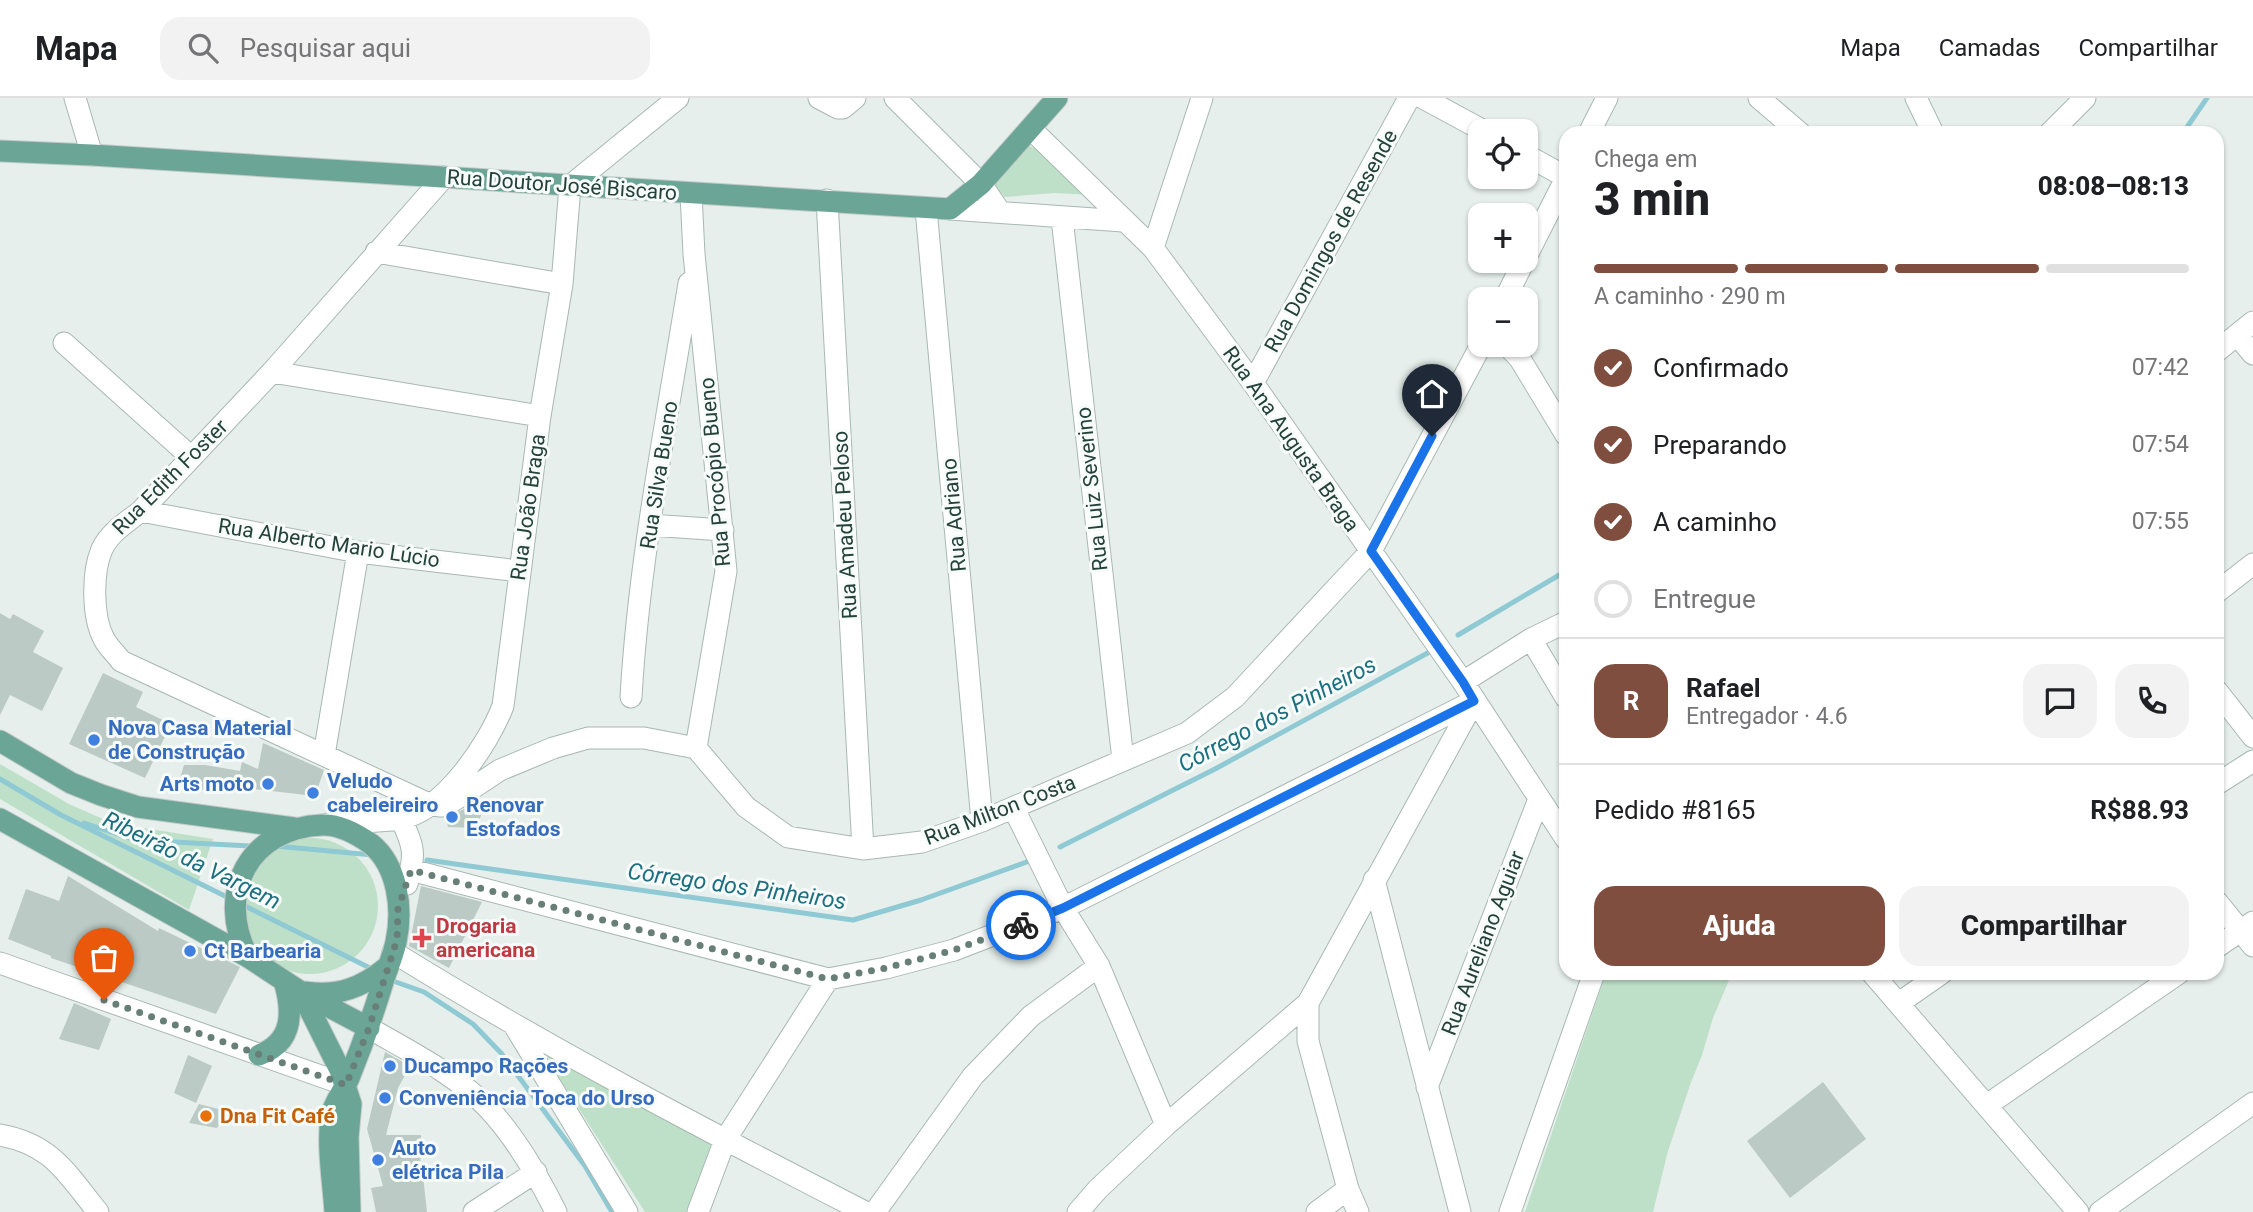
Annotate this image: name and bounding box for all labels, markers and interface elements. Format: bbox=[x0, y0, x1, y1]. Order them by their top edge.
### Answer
search box bbox=[160, 17, 650, 80]
text: Mapa bbox=[35, 29, 118, 68]
icon: search bbox=[184, 29, 222, 67]
text: Pesquisar aqui bbox=[240, 33, 411, 63]
text: Mapa bbox=[1840, 34, 1901, 62]
text: Camadas bbox=[1939, 34, 2040, 62]
text: Compartilhar bbox=[2078, 34, 2218, 62]
map controls bbox=[1468, 119, 1538, 357]
button: locate bbox=[1468, 119, 1538, 189]
street label: Rua Domingos de Resende bbox=[1260, 126, 1402, 356]
text: Chega em bbox=[1594, 146, 1697, 173]
street label: Rua Doutor José Biscaro bbox=[446, 165, 678, 205]
text: 08:08–08:13 bbox=[2038, 171, 2189, 201]
text: 3 min bbox=[1594, 172, 1710, 226]
button: + bbox=[1468, 203, 1538, 273]
text: A caminho · 290 m bbox=[1594, 283, 1786, 310]
button: − bbox=[1468, 287, 1538, 357]
street label: Rua Ana Augusta Braga bbox=[1218, 342, 1364, 536]
icon: check bbox=[1594, 349, 1632, 387]
text: Confirmado bbox=[1653, 353, 1789, 383]
text: 07:42 bbox=[2132, 354, 2189, 381]
pin bbox=[1402, 364, 1462, 436]
icon: home bbox=[1413, 375, 1451, 413]
street label: Rua Procópio Bueno bbox=[695, 376, 735, 568]
street label: Rua Silva Bueno bbox=[635, 399, 683, 551]
street label: Rua Luiz Severino bbox=[1071, 406, 1113, 572]
street label: Rua Edith Foster bbox=[107, 414, 233, 540]
icon: check bbox=[1594, 426, 1632, 464]
street label: Rua Amadeu Peloso bbox=[828, 430, 862, 620]
text: Preparando bbox=[1653, 430, 1787, 460]
text: 07:54 bbox=[2132, 431, 2189, 458]
street label: Rua João Braga bbox=[506, 432, 550, 582]
street label: Rua Adriano bbox=[937, 457, 971, 573]
icon: check bbox=[1594, 503, 1632, 541]
text: A caminho bbox=[1653, 507, 1777, 537]
text: 07:55 bbox=[2132, 508, 2189, 535]
street label: Rua Alberto Mario Lúcio bbox=[216, 514, 442, 572]
text: Entregue bbox=[1653, 584, 1756, 614]
water label: Córrego dos Pinheiros bbox=[1174, 651, 1381, 778]
button: chat bbox=[2023, 664, 2097, 738]
button: phone bbox=[2115, 664, 2189, 738]
text: Rafael bbox=[1686, 673, 1761, 703]
text: R bbox=[1623, 686, 1639, 716]
text: Entregador · 4.6 bbox=[1686, 703, 1848, 730]
place label: Nova Casa Material de Construção bbox=[108, 716, 292, 764]
marker: Nova Casa Material de Construção bbox=[86, 732, 102, 748]
place label: Veludo cabeleireiro bbox=[327, 769, 439, 817]
street label: Rua Milton Costa bbox=[921, 770, 1079, 850]
place label: Arts moto bbox=[160, 772, 254, 796]
marker: Arts moto bbox=[260, 776, 276, 792]
marker: Veludo cabeleireiro bbox=[305, 785, 321, 801]
place label: Renovar Estofados bbox=[466, 793, 561, 841]
text: Pedido #8165 bbox=[1594, 795, 1755, 825]
text: R$88.93 bbox=[2090, 795, 2189, 825]
water label: Ribeirão da Vargem bbox=[99, 806, 285, 915]
marker: Renovar Estofados bbox=[444, 809, 460, 825]
street label: Rua Aureliano Aguiar bbox=[1437, 847, 1529, 1039]
water label: Córrego dos Pinheiros bbox=[626, 858, 848, 915]
button: Ajuda bbox=[1594, 886, 1885, 966]
button: Compartilhar bbox=[1899, 886, 2189, 966]
courier bbox=[986, 890, 1056, 960]
icon: bike bbox=[1002, 906, 1040, 944]
place label: Drogaria americana bbox=[436, 914, 535, 962]
pin bbox=[74, 928, 134, 1000]
marker: Drogaria americana bbox=[414, 930, 430, 946]
icon: bag bbox=[85, 939, 123, 977]
place label: Ct Barbearia bbox=[204, 939, 321, 963]
marker: Ct Barbearia bbox=[182, 943, 198, 959]
place label: Ducampo Rações bbox=[404, 1054, 568, 1078]
marker: Ducampo Rações bbox=[382, 1058, 398, 1074]
place label: Conveniência Toca do Urso bbox=[399, 1086, 655, 1110]
marker: Conveniência Toca do Urso bbox=[377, 1090, 393, 1106]
place label: Dna Fit Café bbox=[220, 1104, 335, 1128]
marker: Dna Fit Café bbox=[198, 1108, 214, 1124]
place label: Auto elétrica Pila bbox=[392, 1136, 504, 1184]
marker: Auto elétrica Pila bbox=[370, 1152, 386, 1168]

